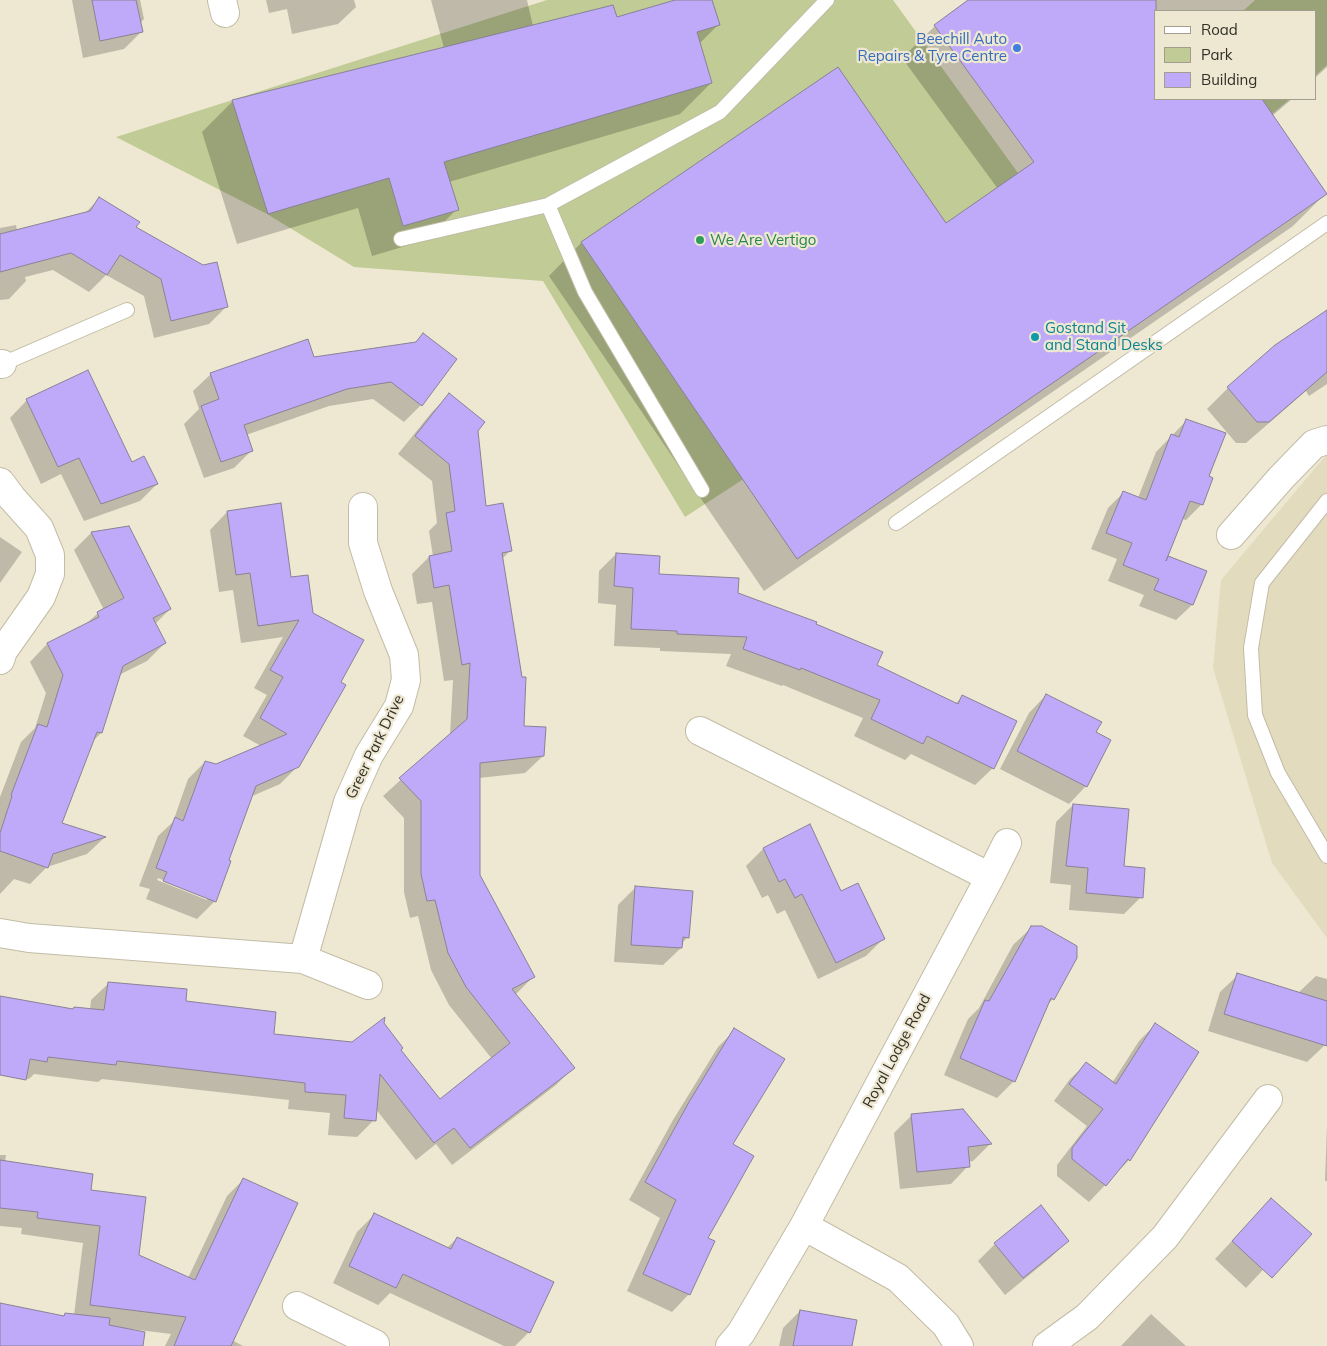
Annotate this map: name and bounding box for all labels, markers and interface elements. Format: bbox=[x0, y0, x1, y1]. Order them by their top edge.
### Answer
legend bbox=[1154, 10, 1317, 100]
text: Road bbox=[1201, 20, 1238, 39]
place label: Beechill Auto Repairs & Tyre Centre bbox=[857, 30, 1007, 65]
marker: Beechill Auto Repairs & Tyre Centre bbox=[1011, 42, 1023, 54]
text: Park bbox=[1201, 45, 1233, 64]
text: Building bbox=[1201, 70, 1257, 89]
place label: We Are Vertigo bbox=[710, 231, 816, 249]
marker: We Are Vertigo bbox=[694, 234, 706, 246]
place label: Gostand Sit and Stand Desks bbox=[1045, 319, 1163, 354]
marker: Gostand Sit and Stand Desks bbox=[1029, 331, 1041, 343]
street label: Greer Park Drive bbox=[342, 692, 408, 802]
street label: Royal Lodge Road bbox=[859, 991, 935, 1111]

